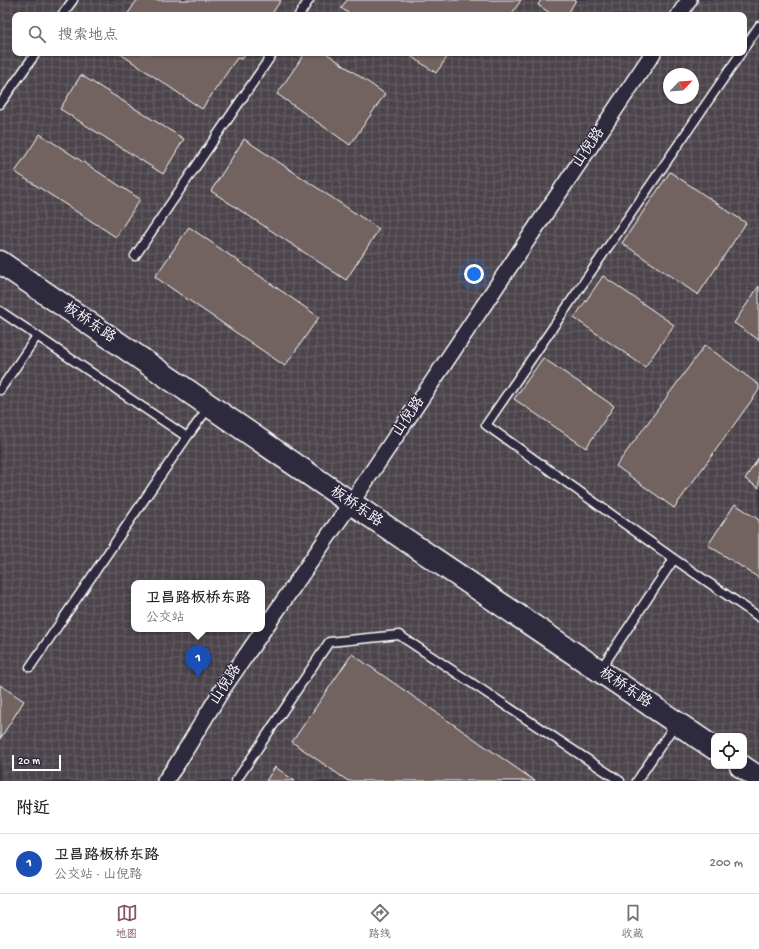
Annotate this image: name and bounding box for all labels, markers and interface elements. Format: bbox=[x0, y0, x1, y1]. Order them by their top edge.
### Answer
search box bbox=[12, 12, 747, 56]
icon: search bbox=[26, 23, 48, 45]
text: 搜索地点 bbox=[58, 27, 118, 45]
north arrow bbox=[663, 68, 699, 104]
street label: 山倪路 bbox=[569, 124, 609, 172]
your location bbox=[464, 264, 484, 284]
street label: 板桥东路 bbox=[59, 299, 119, 347]
street label: 山倪路 bbox=[389, 393, 429, 441]
street label: 板桥东路 bbox=[326, 483, 386, 531]
popup bbox=[131, 580, 265, 632]
text: 卫昌路板桥东路 bbox=[145, 590, 251, 608]
text: 公交站 bbox=[145, 611, 185, 626]
pin: 1 bbox=[185, 645, 211, 678]
street label: 山倪路 bbox=[206, 661, 246, 709]
street label: 板桥东路 bbox=[595, 664, 655, 712]
map controls bbox=[711, 733, 747, 769]
button: locate bbox=[711, 733, 747, 769]
scale bar bbox=[12, 753, 61, 772]
text: 20 m bbox=[18, 756, 40, 768]
text: 附近 bbox=[16, 800, 50, 820]
text: 卫昌路板桥东路 bbox=[54, 847, 159, 865]
text: 1 bbox=[26, 856, 32, 871]
text: 200 m bbox=[710, 856, 743, 871]
text: 公交站 · 山倪路 bbox=[54, 868, 142, 883]
tab: 地图 bbox=[116, 902, 138, 941]
tab: 路线 bbox=[369, 902, 391, 941]
tab: 收藏 bbox=[622, 902, 644, 941]

